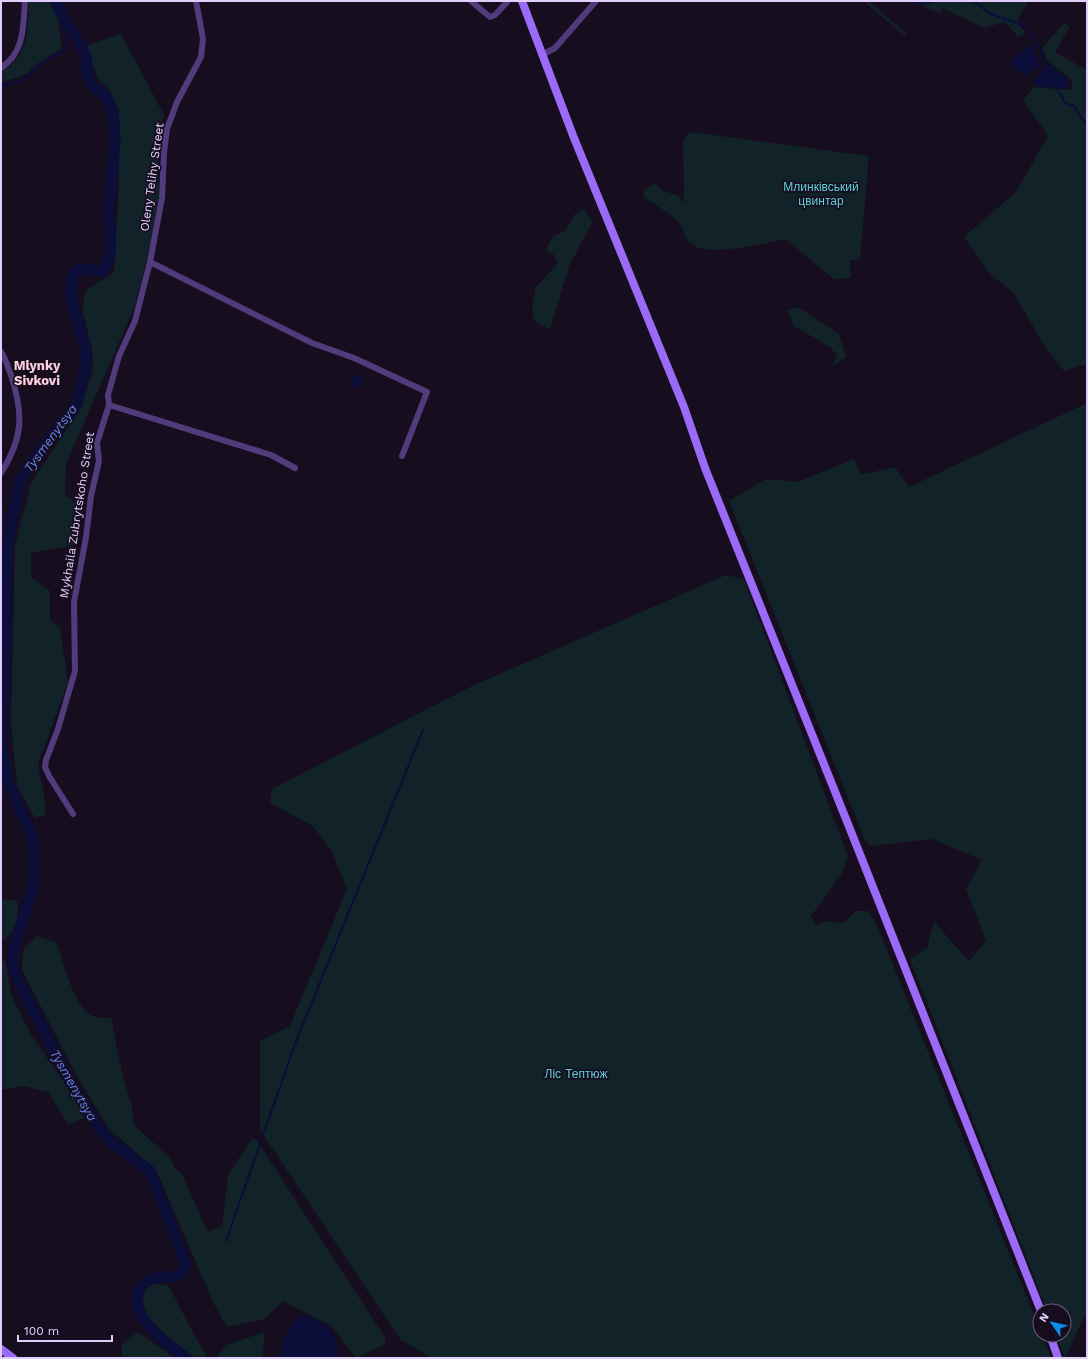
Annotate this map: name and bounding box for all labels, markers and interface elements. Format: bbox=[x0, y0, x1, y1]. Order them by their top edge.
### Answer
street label: Oleny Telihy Street bbox=[137, 122, 167, 232]
park label: Млинківський цвинтар bbox=[783, 180, 859, 208]
district label: Mlynky Sivkovi bbox=[14, 358, 61, 388]
water label: Tysmenytsya bbox=[21, 401, 80, 475]
street label: Mykhaila Zubrytskoho Street bbox=[57, 431, 97, 599]
water label: Tysmenytsya bbox=[47, 1047, 100, 1124]
park label: Ліс Тептюж bbox=[545, 1067, 607, 1081]
north arrow bbox=[1032, 1303, 1072, 1343]
text: N bbox=[1036, 1311, 1052, 1325]
scale bar bbox=[18, 1317, 112, 1343]
text: 100 m bbox=[24, 1324, 59, 1338]

